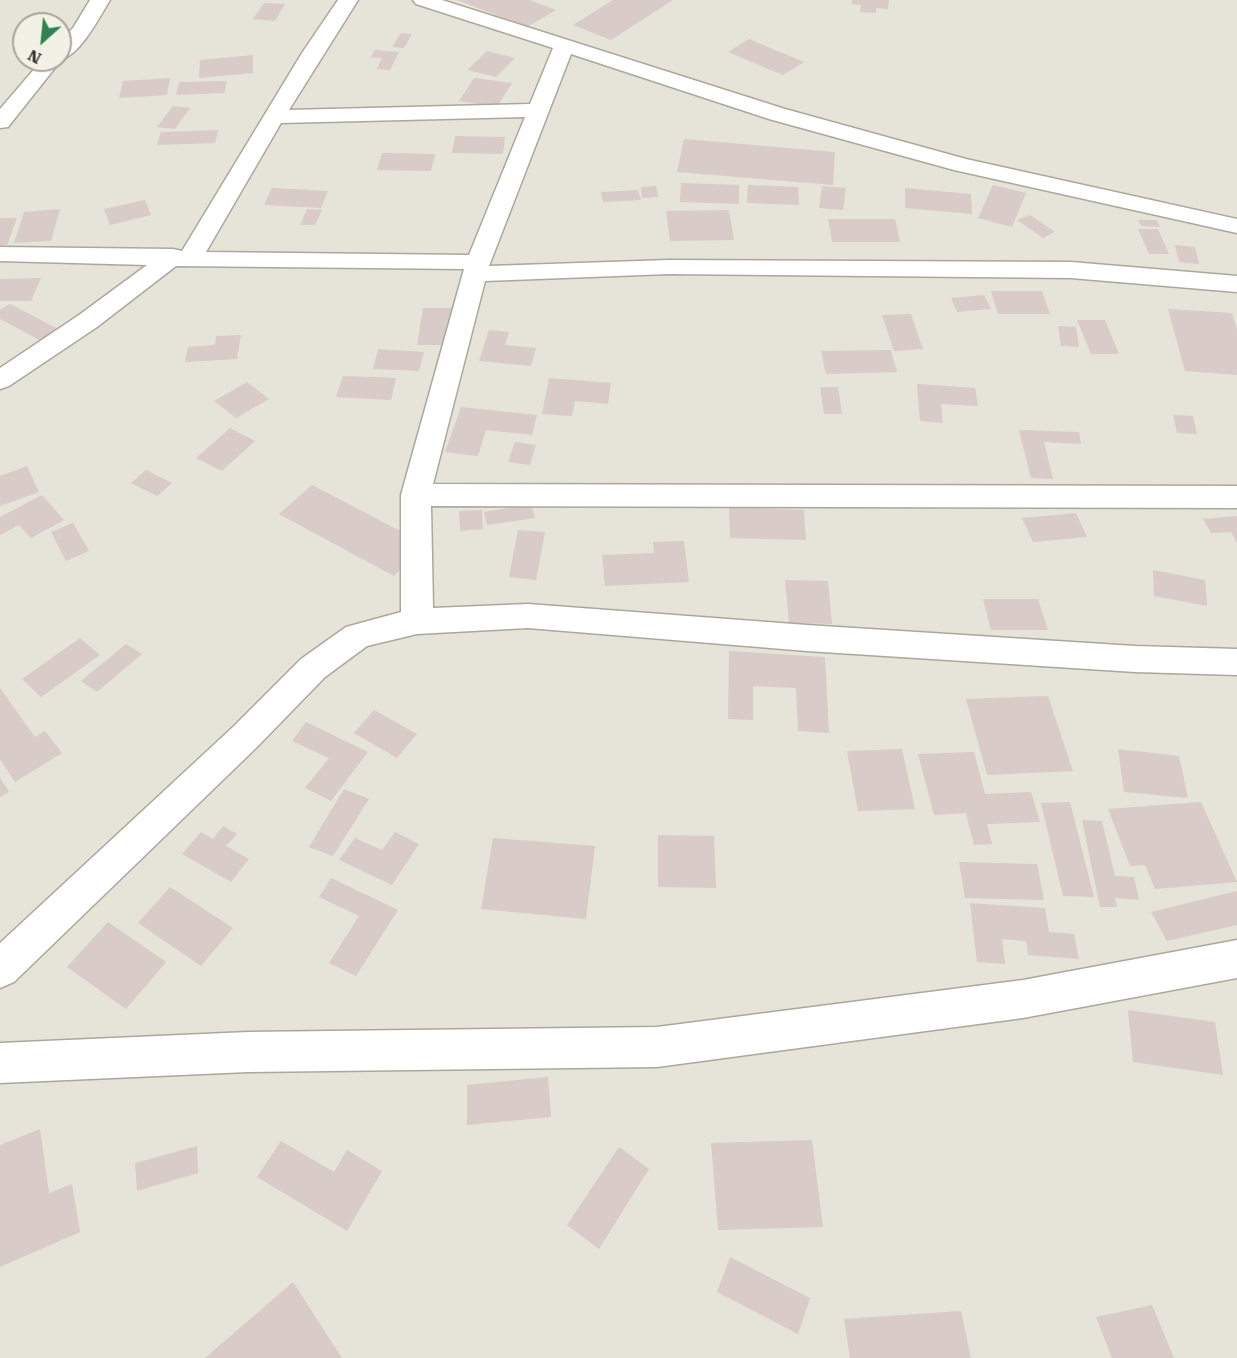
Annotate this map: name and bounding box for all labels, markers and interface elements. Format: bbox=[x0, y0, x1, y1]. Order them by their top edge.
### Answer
north arrow bbox=[12, 12, 72, 72]
text: N bbox=[25, 45, 44, 68]

